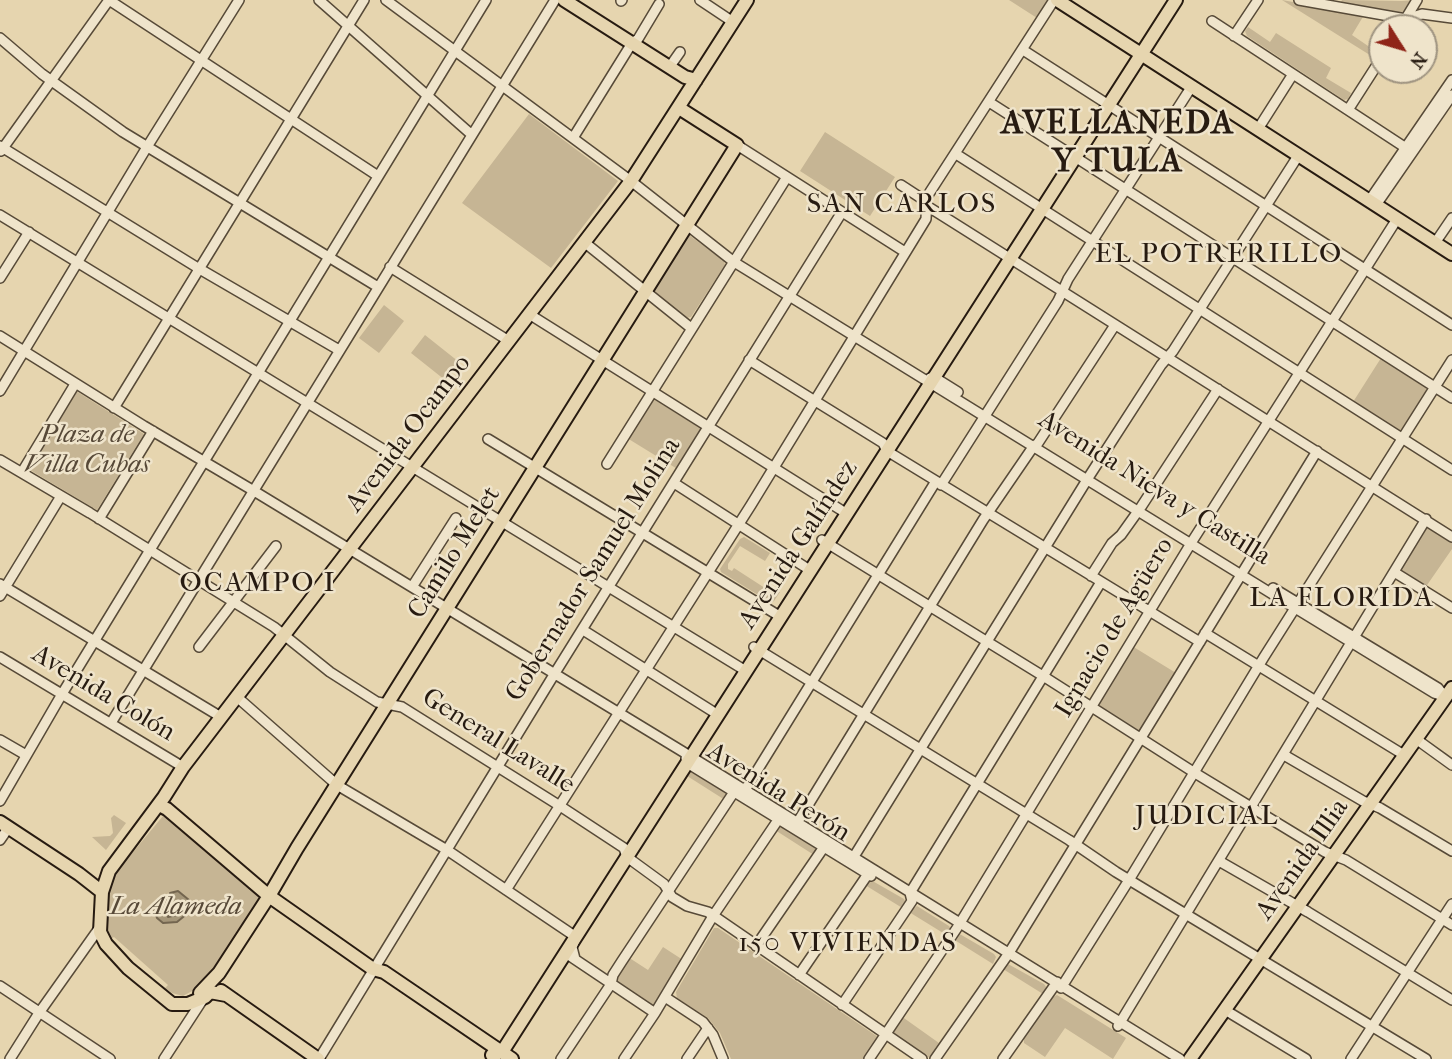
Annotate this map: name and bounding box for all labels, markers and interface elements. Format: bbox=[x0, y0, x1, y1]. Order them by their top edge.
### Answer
north arrow bbox=[1368, 14, 1438, 84]
text: N bbox=[1405, 48, 1431, 73]
district label: AVELLANEDA Y TULA bbox=[1002, 105, 1234, 183]
district label: SAN CARLOS bbox=[808, 188, 996, 222]
district label: EL POTRERILLO bbox=[1096, 238, 1342, 272]
street label: Avenida Ocampo bbox=[340, 349, 478, 519]
street label: Avenida Nieva y Castilla bbox=[1032, 405, 1276, 573]
park label: Plaza de Villa Cubas bbox=[24, 420, 150, 481]
street label: Gobernador Samuel Molina bbox=[500, 432, 688, 708]
street label: Avenida Galíndez bbox=[733, 455, 865, 635]
street label: Camilo Melet bbox=[402, 481, 508, 625]
street label: Ignacio de Agüero bbox=[1049, 532, 1181, 724]
district label: OCAMPO I bbox=[181, 567, 335, 601]
district label: LA FLORIDA bbox=[1251, 582, 1433, 616]
street label: Avenida Colón bbox=[26, 639, 180, 749]
street label: General Lavalle bbox=[416, 683, 580, 801]
street label: Avenida Perón bbox=[701, 737, 855, 849]
street label: Avenida Illia bbox=[1250, 794, 1356, 926]
district label: JUDICIAL bbox=[1136, 800, 1278, 834]
park label: La Alameda bbox=[110, 892, 242, 924]
district label: 150 VIVIENDAS bbox=[740, 927, 956, 961]

